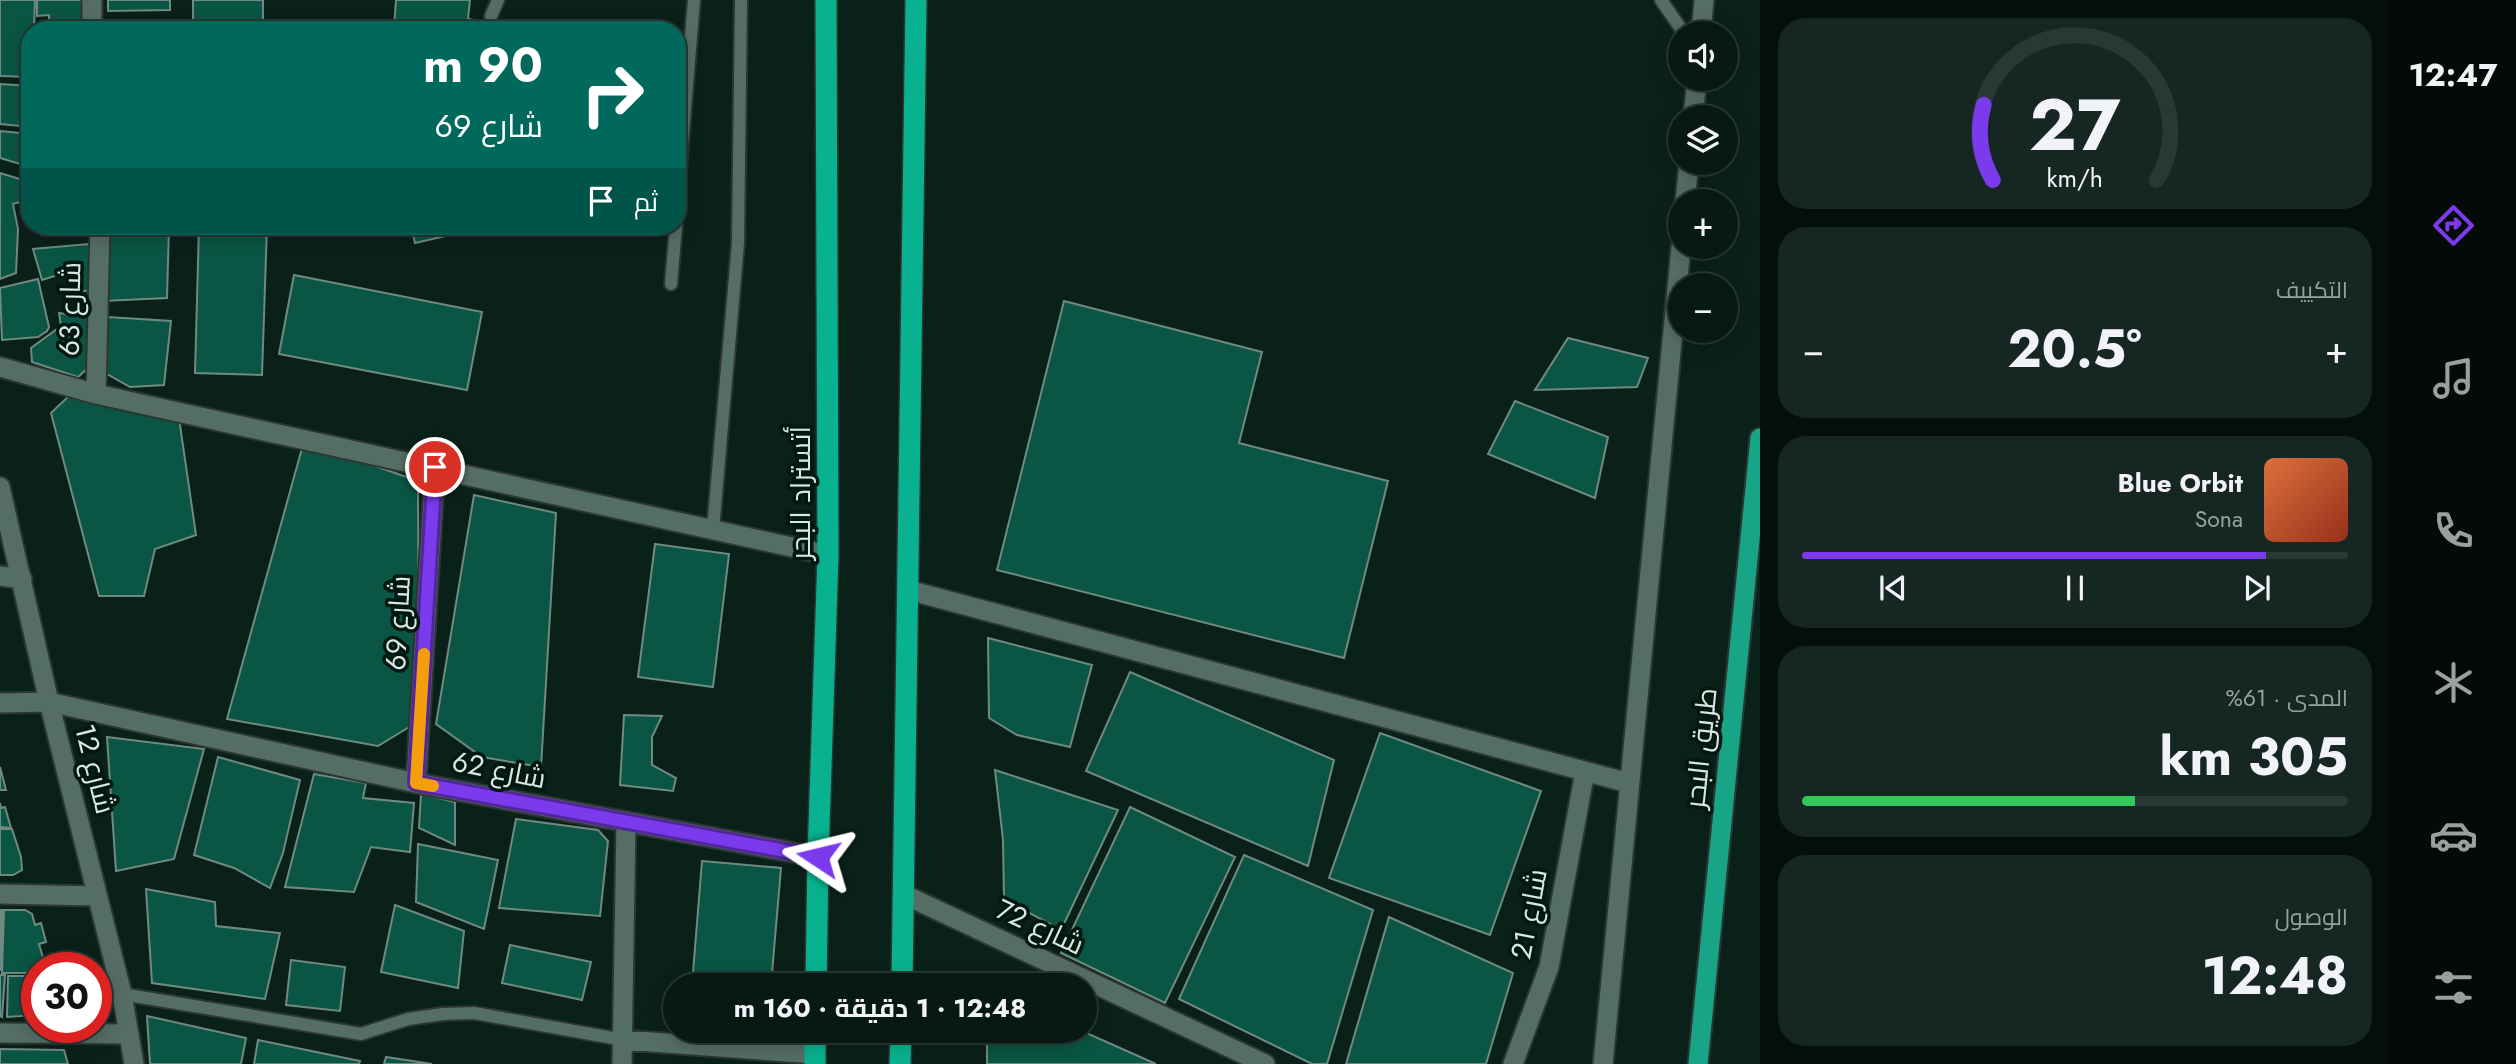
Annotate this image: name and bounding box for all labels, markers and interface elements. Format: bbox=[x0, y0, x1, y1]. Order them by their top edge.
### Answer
map controls bbox=[1668, 21, 1738, 343]
button: sound bbox=[1668, 21, 1738, 91]
text: 90 m bbox=[423, 30, 543, 100]
icon: right bbox=[567, 49, 658, 140]
text: 12:47 bbox=[2408, 52, 2498, 98]
text: 27 bbox=[2029, 72, 2121, 177]
text: شارع 69 bbox=[435, 103, 543, 149]
button: layers bbox=[1668, 105, 1738, 175]
text: km/h bbox=[2047, 159, 2103, 195]
icon: arrive bbox=[582, 182, 620, 220]
text: ثم bbox=[634, 183, 658, 221]
button: + bbox=[1668, 189, 1738, 259]
icon: directions bbox=[2429, 201, 2478, 250]
street label: شارع 63 bbox=[49, 262, 91, 356]
button: − bbox=[1668, 273, 1738, 343]
text: التكييف bbox=[2276, 273, 2348, 307]
text: 20.5° bbox=[2007, 311, 2142, 387]
text: − bbox=[1802, 322, 1824, 377]
text: + bbox=[2325, 322, 2348, 377]
icon: music bbox=[2429, 354, 2478, 403]
street label: أتستراد البحر bbox=[780, 426, 821, 562]
pin bbox=[405, 437, 465, 497]
icon: arrive bbox=[416, 448, 454, 486]
text: Blue Orbit bbox=[2118, 464, 2243, 502]
text: Sona bbox=[2195, 502, 2243, 536]
icon: phone bbox=[2429, 506, 2478, 555]
icon: previous bbox=[1874, 569, 1912, 607]
icon: pause bbox=[2056, 569, 2094, 607]
icon: next bbox=[2238, 569, 2276, 607]
street label: شارع 69 bbox=[375, 575, 421, 671]
icon: climate bbox=[2429, 658, 2478, 707]
text: المدى · 61% bbox=[2225, 681, 2348, 715]
street label: طريق البحر bbox=[1674, 686, 1728, 812]
text: 305 km bbox=[2159, 719, 2348, 795]
street label: شارع 12 bbox=[64, 720, 126, 818]
street label: شارع 62 bbox=[449, 741, 549, 799]
icon: car bbox=[2429, 811, 2478, 860]
position arrow bbox=[781, 820, 855, 894]
street label: شارع 21 bbox=[1500, 865, 1558, 963]
street label: شارع 72 bbox=[989, 889, 1091, 965]
text: الوصول bbox=[2275, 900, 2348, 934]
text: 12:48 bbox=[2202, 938, 2348, 1014]
speed limit sign: 30 bbox=[21, 952, 112, 1043]
icon: filters bbox=[2429, 963, 2478, 1012]
text: 12:48 · 1 دقيقة · 160 m bbox=[734, 989, 1026, 1027]

